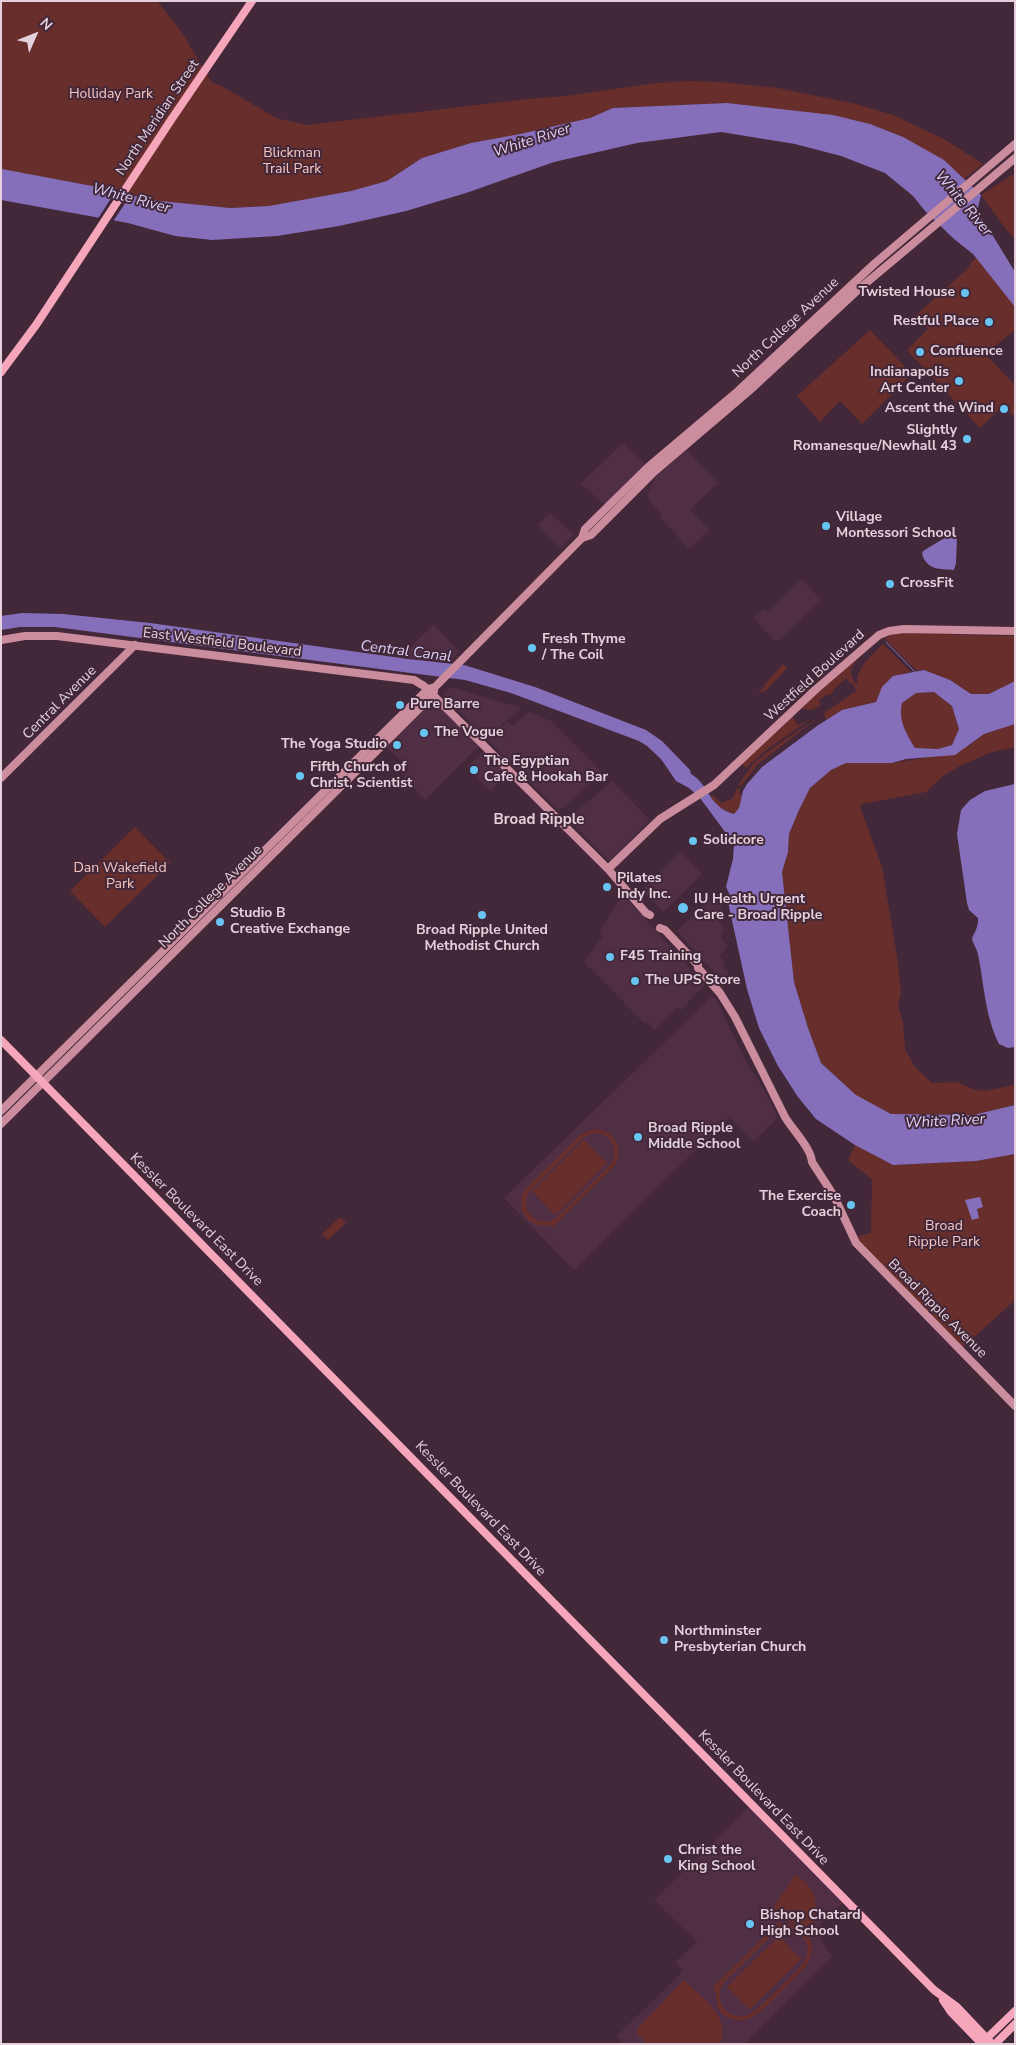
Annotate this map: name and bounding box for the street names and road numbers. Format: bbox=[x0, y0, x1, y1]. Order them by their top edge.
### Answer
street label: North Meridian Street bbox=[113, 57, 203, 179]
street label: North College Avenue bbox=[729, 274, 843, 382]
street label: East Westfield Boulevard bbox=[142, 625, 302, 661]
street label: Westfield Boulevard bbox=[762, 627, 868, 725]
street label: Central Avenue bbox=[20, 663, 100, 743]
street label: North College Avenue bbox=[156, 842, 266, 952]
street label: Kessler Boulevard East Drive bbox=[126, 1150, 266, 1290]
street label: Broad Ripple Avenue bbox=[884, 1256, 990, 1362]
street label: Kessler Boulevard East Drive bbox=[411, 1438, 549, 1580]
street label: Kessler Boulevard East Drive bbox=[694, 1727, 832, 1869]

